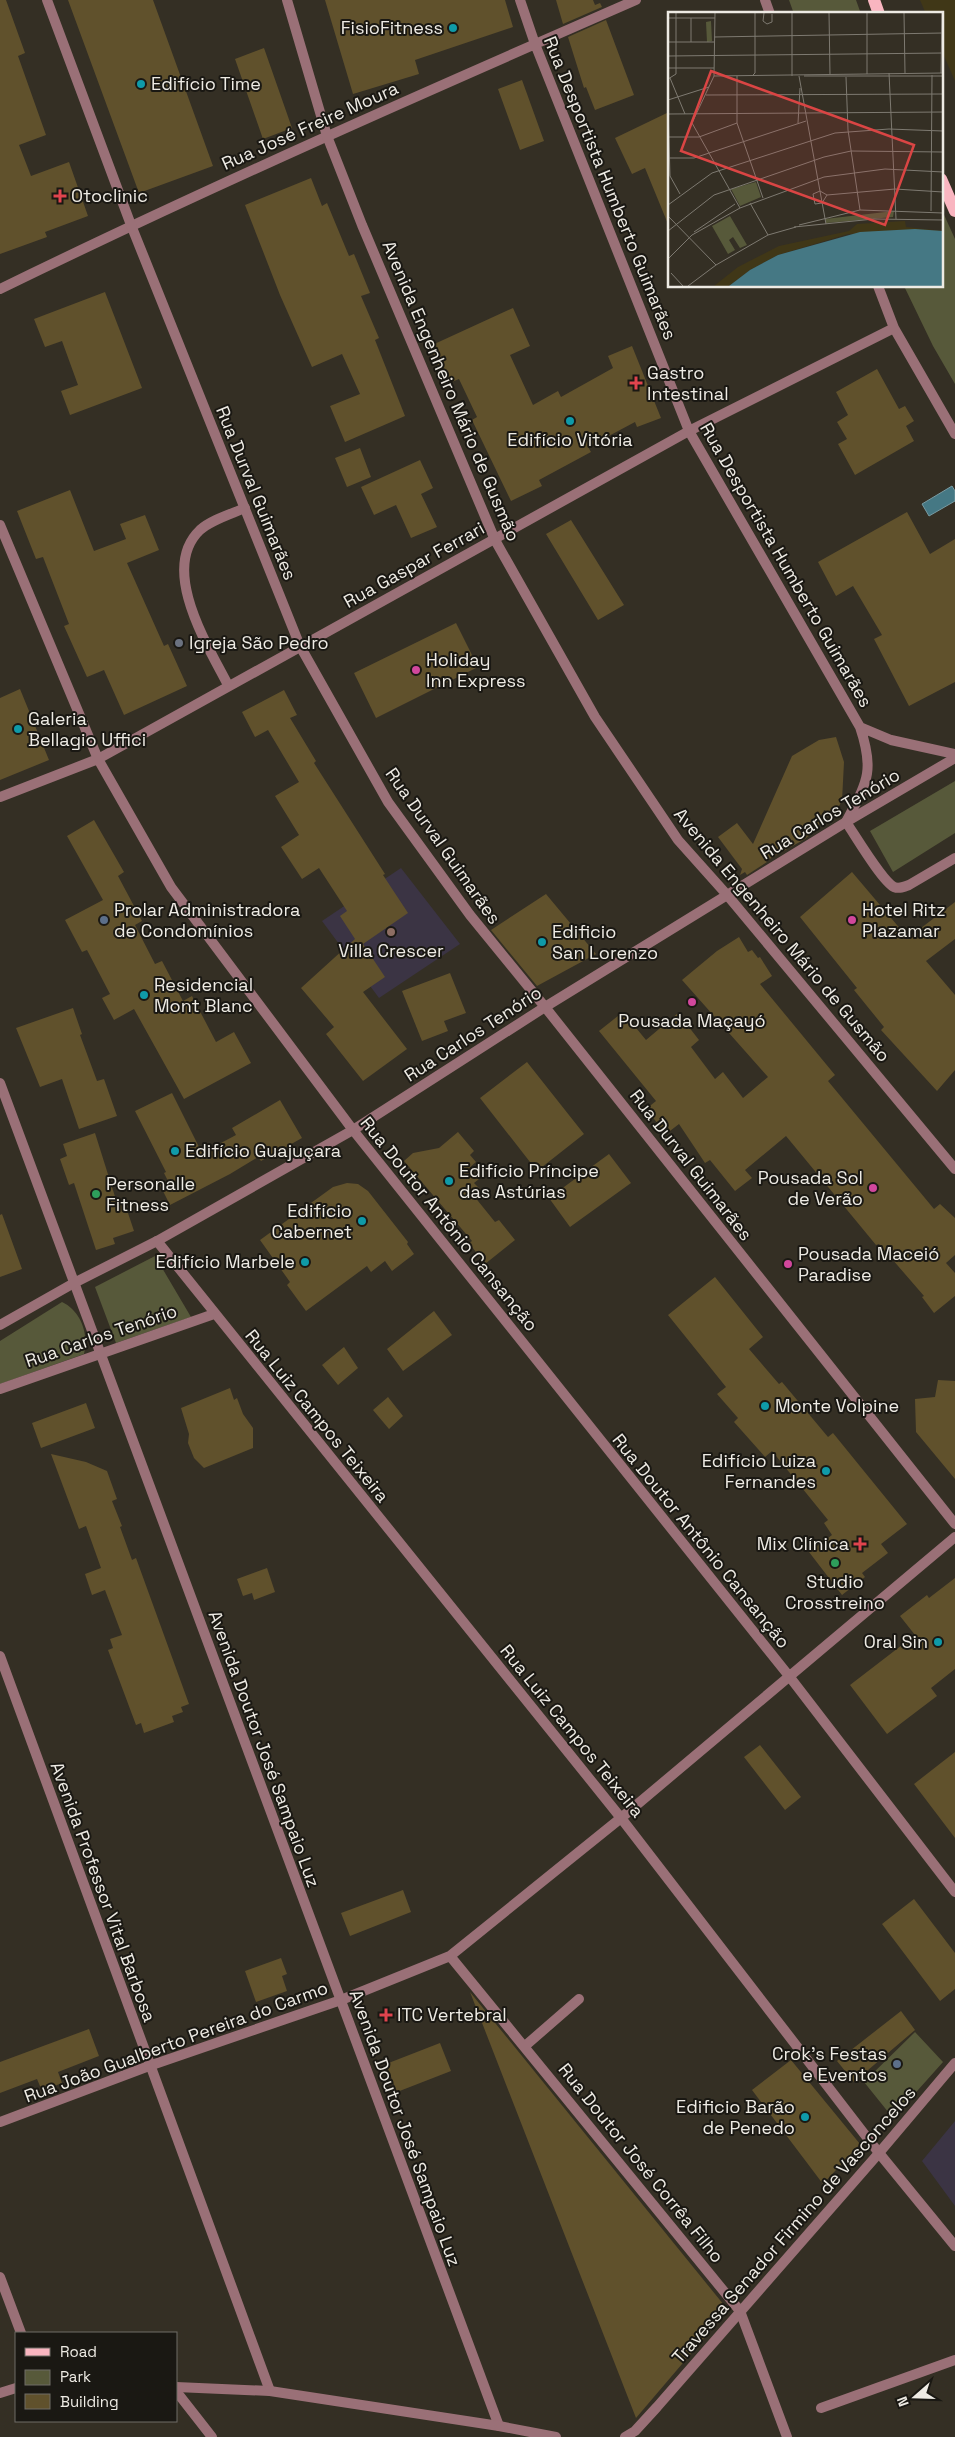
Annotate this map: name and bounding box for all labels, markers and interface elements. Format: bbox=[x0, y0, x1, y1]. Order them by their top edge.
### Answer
inset map bbox=[668, 12, 942, 288]
place label: FisioFitness bbox=[341, 16, 443, 39]
marker: FisioFitness bbox=[447, 22, 459, 34]
street label: Rua Desportista Humberto Guimarães bbox=[539, 33, 682, 343]
place label: Edifício Time bbox=[151, 72, 261, 95]
street label: Rua José Freire Moura bbox=[218, 76, 402, 175]
marker: Edifício Time bbox=[135, 78, 147, 90]
place label: Otoclinic bbox=[71, 184, 148, 207]
marker: Otoclinic bbox=[53, 189, 67, 203]
street label: Avenida Engenheiro Mário de Gusmão bbox=[377, 237, 525, 545]
place label: Gastro Intestinal bbox=[647, 361, 729, 405]
marker: Gastro Intestinal bbox=[629, 376, 643, 390]
street label: Rua Durval Guimarães bbox=[211, 402, 302, 583]
marker: Edifício Vitória bbox=[564, 415, 576, 427]
street label: Rua Desportista Humberto Guimarães bbox=[695, 418, 878, 711]
place label: Edifício Vitória bbox=[507, 428, 633, 451]
street label: Rua Gaspar Ferrari bbox=[339, 516, 488, 613]
place label: Igreja São Pedro bbox=[189, 631, 329, 654]
marker: Igreja São Pedro bbox=[173, 637, 185, 649]
place label: Holiday Inn Express bbox=[426, 648, 526, 692]
marker: Holiday Inn Express bbox=[410, 664, 422, 676]
place label: Galeria Bellagio Uffici bbox=[28, 707, 146, 751]
marker: Galeria Bellagio Uffici bbox=[12, 723, 24, 735]
street label: Rua Durval Guimarães bbox=[381, 763, 506, 928]
street label: Rua Carlos Tenório bbox=[756, 763, 904, 864]
street label: Avenida Engenheiro Mário de Gusmão bbox=[669, 803, 896, 1066]
place label: Prolar Administradora de Condomínios bbox=[114, 898, 300, 942]
place label: Hotel Ritz Plazamar bbox=[862, 898, 946, 942]
marker: Prolar Administradora de Condomínios bbox=[98, 914, 110, 926]
marker: Hotel Ritz Plazamar bbox=[846, 914, 858, 926]
place label: Edificio San Lorenzo bbox=[552, 920, 658, 964]
marker: Villa Crescer bbox=[385, 926, 397, 938]
marker: Edificio San Lorenzo bbox=[536, 936, 548, 948]
place label: Villa Crescer bbox=[338, 939, 444, 962]
place label: Residencial Mont Blanc bbox=[154, 973, 253, 1017]
street label: Rua Carlos Tenório bbox=[400, 981, 546, 1087]
marker: Residencial Mont Blanc bbox=[138, 989, 150, 1001]
marker: Pousada Maçayó bbox=[686, 996, 698, 1008]
place label: Pousada Maçayó bbox=[618, 1009, 766, 1032]
street label: Rua Durval Guimarães bbox=[625, 1084, 758, 1245]
street label: Rua Doutor Antônio Cansanção bbox=[356, 1112, 543, 1336]
place label: Edifício Guajuçara bbox=[185, 1139, 341, 1162]
marker: Edifício Guajuçara bbox=[169, 1145, 181, 1157]
place label: Edifício Príncipe das Astúrias bbox=[459, 1159, 599, 1203]
place label: Pousada Sol de Verão bbox=[758, 1166, 863, 1210]
place label: Personalle Fitness bbox=[106, 1172, 195, 1216]
marker: Edifício Príncipe das Astúrias bbox=[443, 1175, 455, 1187]
marker: Pousada Sol de Verão bbox=[867, 1182, 879, 1194]
marker: Personalle Fitness bbox=[90, 1188, 102, 1200]
place label: Edifício Cabernet bbox=[271, 1199, 352, 1243]
marker: Edifício Cabernet bbox=[356, 1215, 368, 1227]
place label: Pousada Maceió Paradise bbox=[798, 1242, 939, 1286]
place label: Edifício Marbele bbox=[156, 1250, 295, 1273]
marker: Edifício Marbele bbox=[299, 1256, 311, 1268]
marker: Pousada Maceió Paradise bbox=[782, 1258, 794, 1270]
street label: Rua Carlos Tenório bbox=[22, 1299, 180, 1372]
street label: Rua Luiz Campos Teixeira bbox=[240, 1324, 394, 1507]
place label: Monte Volpine bbox=[775, 1394, 899, 1417]
marker: Monte Volpine bbox=[759, 1400, 771, 1412]
street label: Rua Doutor Antônio Cansanção bbox=[608, 1429, 795, 1653]
place label: Edifício Luiza Fernandes bbox=[702, 1449, 816, 1493]
marker: Edifício Luiza Fernandes bbox=[820, 1465, 832, 1477]
place label: Mix Clínica bbox=[757, 1532, 849, 1555]
marker: Mix Clínica bbox=[853, 1537, 867, 1551]
marker: Studio Crosstreino bbox=[829, 1557, 841, 1569]
place label: Studio Crosstreino bbox=[785, 1570, 885, 1614]
street label: Avenida Doutor José Sampaio Luz bbox=[204, 1607, 325, 1890]
place label: Oral Sin bbox=[864, 1630, 928, 1653]
marker: Oral Sin bbox=[932, 1636, 944, 1648]
street label: Rua Luiz Campos Teixeira bbox=[495, 1639, 649, 1822]
street label: Avenida Professor Vital Barbosa bbox=[46, 1759, 161, 2025]
street label: Rua João Gualberto Pereira do Carmo bbox=[21, 1976, 331, 2107]
street label: Avenida Doutor José Sampaio Luz bbox=[345, 1986, 466, 2269]
place label: ITC Vertebral bbox=[397, 2003, 507, 2026]
marker: ITC Vertebral bbox=[379, 2008, 393, 2022]
place label: Crok's Festas e Eventos bbox=[772, 2042, 887, 2086]
street label: Rua Doutor José Corrêa Filho bbox=[554, 2058, 729, 2267]
marker: Crok's Festas e Eventos bbox=[891, 2058, 903, 2070]
street label: Travessa Senador Firmino de Vasconcelos bbox=[667, 2081, 920, 2368]
place label: Edificio Barão de Penedo bbox=[676, 2095, 795, 2139]
marker: Edificio Barão de Penedo bbox=[799, 2111, 811, 2123]
legend bbox=[15, 2332, 178, 2422]
text: Road bbox=[60, 2342, 97, 2361]
text: Park bbox=[60, 2367, 91, 2386]
north arrow bbox=[890, 2372, 940, 2422]
text: Building bbox=[60, 2392, 119, 2411]
text: N bbox=[893, 2394, 913, 2409]

